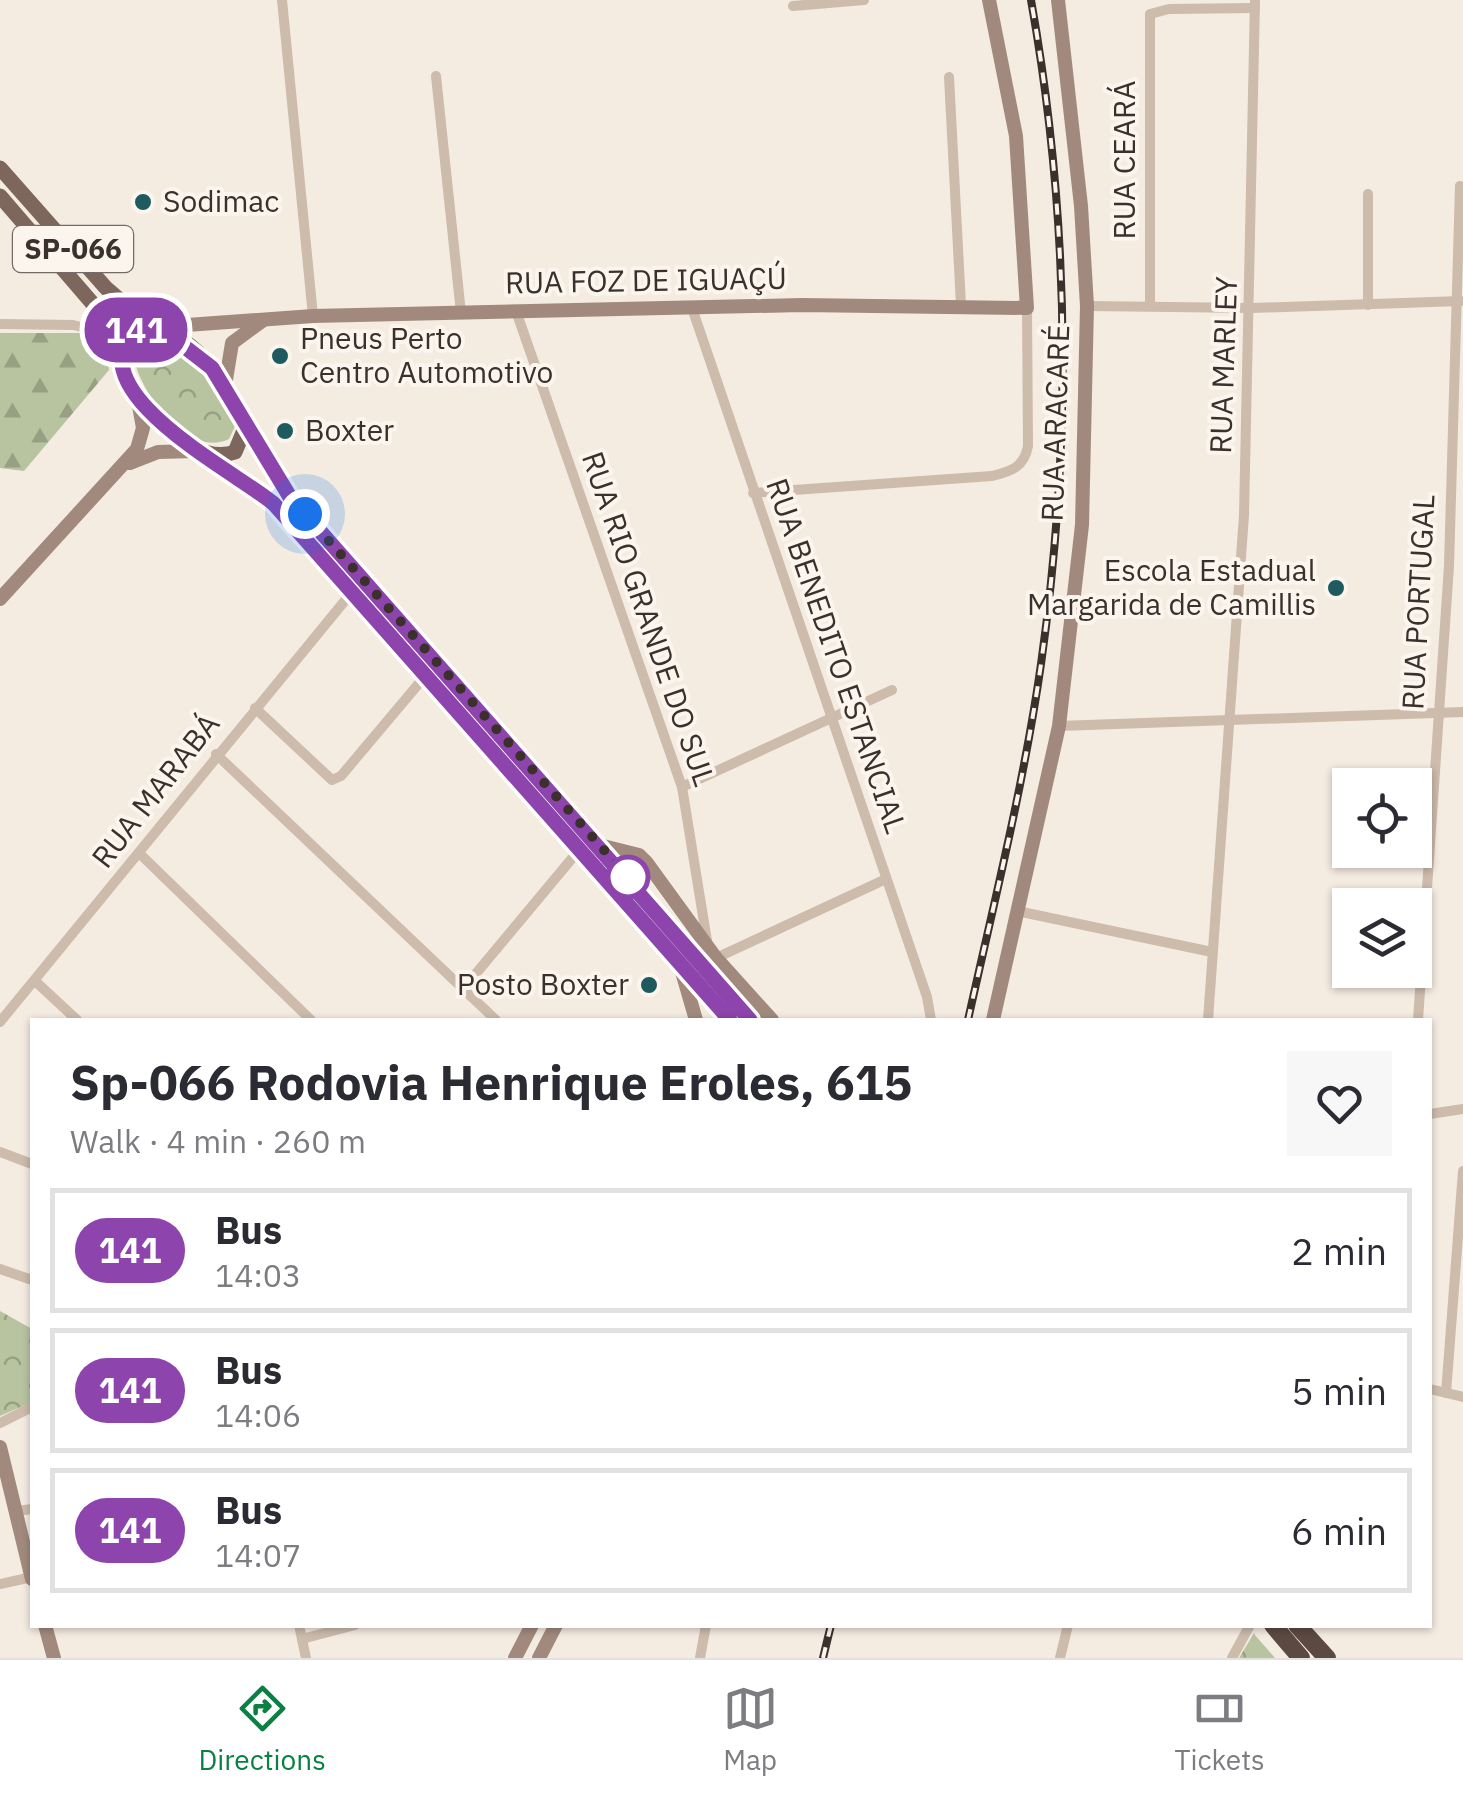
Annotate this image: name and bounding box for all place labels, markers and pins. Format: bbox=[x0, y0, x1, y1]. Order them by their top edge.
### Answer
place label: Sodimac bbox=[163, 181, 279, 220]
marker: Sodimac bbox=[132, 191, 154, 213]
place label: Pneus Perto Centro Automotivo bbox=[300, 318, 553, 391]
marker: Pneus Perto Centro Automotivo bbox=[269, 345, 291, 367]
place label: Boxter bbox=[305, 410, 394, 449]
marker: Boxter bbox=[274, 420, 296, 442]
place label: Escola Estadual Margarida de Camillis bbox=[1027, 550, 1316, 623]
marker: Escola Estadual Margarida de Camillis bbox=[1325, 577, 1347, 599]
unlabelled marker bbox=[607, 856, 649, 898]
place label: Posto Boxter bbox=[457, 964, 629, 1003]
marker: Posto Boxter bbox=[638, 974, 660, 996]

